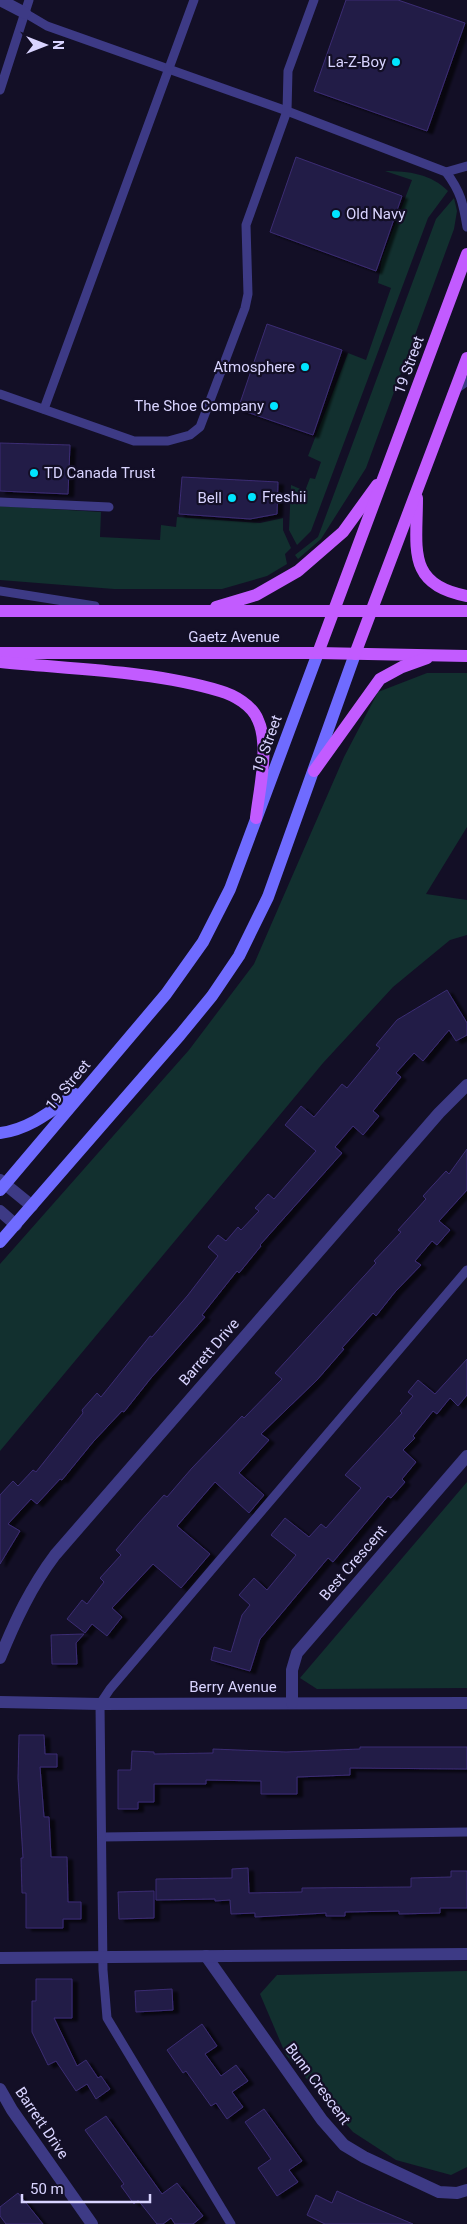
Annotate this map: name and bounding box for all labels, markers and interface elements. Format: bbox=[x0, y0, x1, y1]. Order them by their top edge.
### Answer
north arrow bbox=[20, 20, 70, 70]
text: N bbox=[50, 40, 66, 50]
place label: La-Z-Boy bbox=[328, 53, 386, 71]
marker: La-Z-Boy bbox=[390, 56, 402, 68]
place label: Old Navy bbox=[346, 205, 405, 223]
marker: Old Navy bbox=[330, 208, 342, 220]
street label: 19 Street bbox=[390, 334, 428, 396]
place label: Atmosphere bbox=[213, 358, 295, 376]
marker: Atmosphere bbox=[299, 361, 311, 373]
place label: The Shoe Company bbox=[134, 397, 264, 415]
marker: The Shoe Company bbox=[268, 400, 280, 412]
place label: TD Canada Trust bbox=[44, 464, 155, 482]
marker: TD Canada Trust bbox=[28, 467, 40, 479]
place label: Freshii bbox=[262, 488, 306, 506]
place label: Bell bbox=[197, 489, 222, 507]
marker: Freshii bbox=[246, 491, 258, 503]
marker: Bell bbox=[226, 492, 238, 504]
street label: Gaetz Avenue bbox=[188, 628, 280, 646]
street label: 19 Street bbox=[248, 713, 286, 775]
street label: 19 Street bbox=[42, 1056, 94, 1114]
street label: Barrett Drive bbox=[175, 1315, 243, 1389]
street label: Best Crescent bbox=[316, 1522, 390, 1604]
street label: Berry Avenue bbox=[189, 1678, 277, 1696]
street label: Bunn Crescent bbox=[282, 2040, 355, 2128]
street label: Barrett Drive bbox=[11, 2084, 73, 2162]
scale bar bbox=[22, 2172, 150, 2204]
text: 50 m bbox=[30, 2180, 64, 2198]

